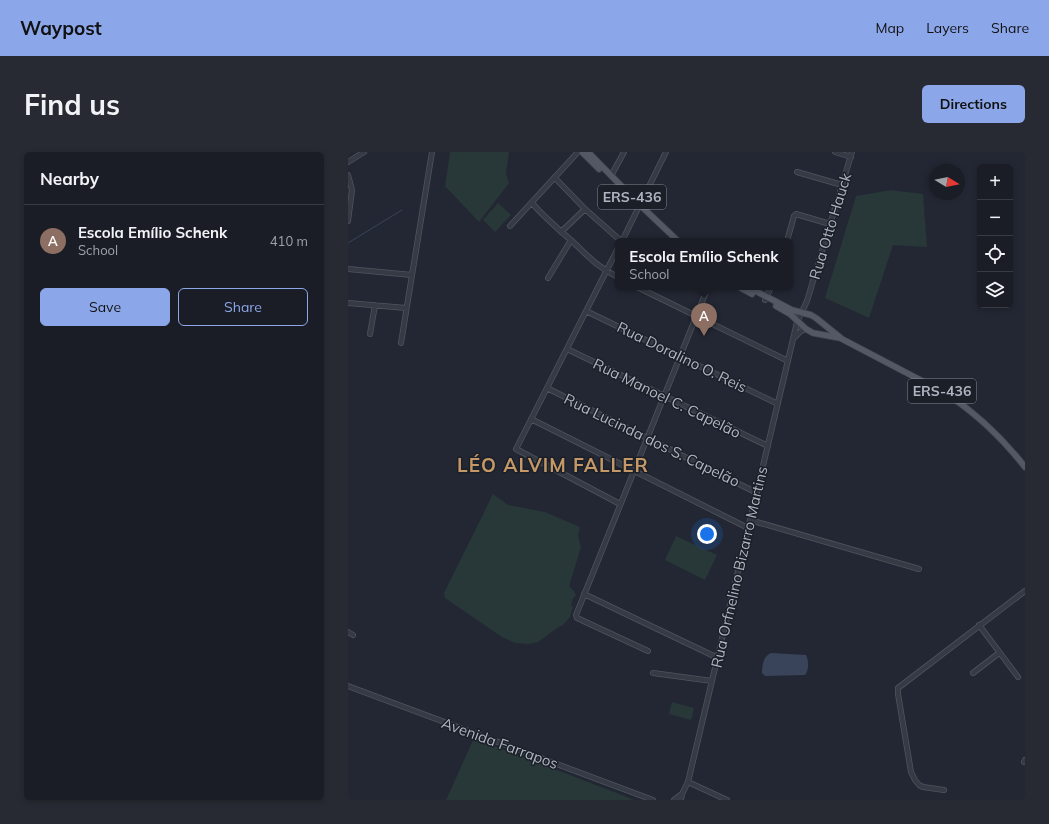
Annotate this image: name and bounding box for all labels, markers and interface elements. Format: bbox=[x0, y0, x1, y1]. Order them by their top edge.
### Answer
text: Waypost bbox=[20, 16, 102, 40]
text: Map bbox=[875, 19, 904, 37]
text: Layers bbox=[926, 19, 969, 37]
text: Share bbox=[991, 19, 1029, 37]
button: Directions bbox=[922, 85, 1025, 123]
text: Find us bbox=[24, 87, 120, 122]
north arrow bbox=[929, 164, 965, 200]
map controls bbox=[977, 164, 1013, 308]
button: + bbox=[977, 164, 1013, 200]
text: Nearby bbox=[40, 168, 99, 189]
street label: Rua Otto Hauck bbox=[805, 170, 855, 282]
road number: ERS-436 bbox=[598, 185, 666, 209]
button: − bbox=[977, 200, 1013, 236]
text: Escola Emílio Schenk bbox=[78, 223, 227, 242]
text: A bbox=[48, 233, 58, 249]
text: 410 m bbox=[270, 233, 308, 249]
button: locate bbox=[977, 236, 1013, 272]
popup bbox=[615, 238, 793, 290]
text: School bbox=[78, 242, 118, 258]
text: Escola Emílio Schenk bbox=[629, 247, 779, 266]
text: School bbox=[629, 266, 669, 282]
button: layers bbox=[977, 272, 1013, 308]
button: Save bbox=[40, 288, 170, 326]
button: Share bbox=[178, 288, 308, 326]
pin: A bbox=[691, 303, 717, 336]
street label: Rua Doralino O. Reis bbox=[614, 317, 750, 397]
street label: Rua Manoel C. Capelão bbox=[590, 354, 744, 442]
road number: ERS-436 bbox=[908, 379, 976, 403]
street label: Rua Lucinda dos S. Capelão bbox=[561, 389, 743, 491]
district label: LÉO ALVIM FALLER bbox=[457, 453, 649, 477]
street label: Rua Orfnelino Bizarro Martins bbox=[707, 464, 771, 670]
your location bbox=[697, 524, 717, 544]
street label: Avenida Farrapos bbox=[439, 713, 561, 773]

